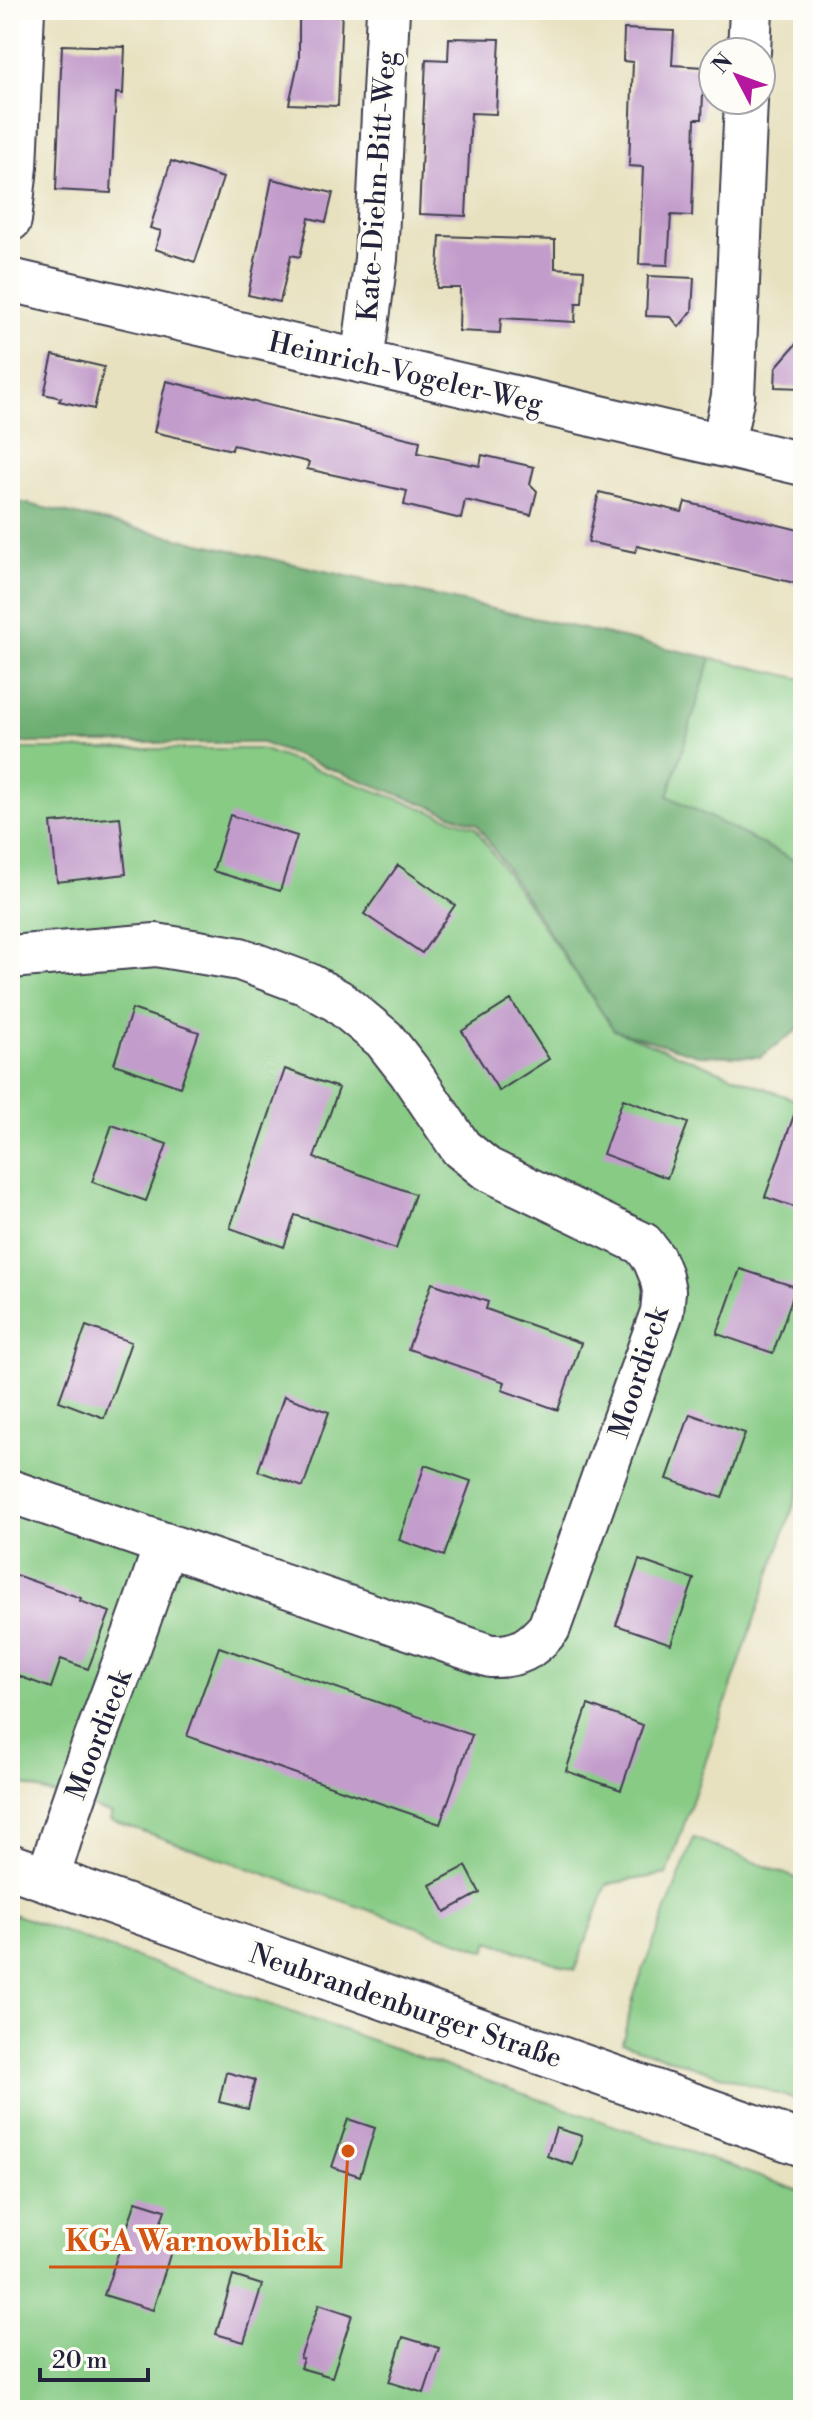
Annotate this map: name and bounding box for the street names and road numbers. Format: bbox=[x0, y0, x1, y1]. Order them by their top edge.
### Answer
street label: Kate-Diehn-Bitt-Weg bbox=[351, 49, 404, 322]
street label: Heinrich-Vogeler-Weg bbox=[265, 325, 547, 422]
street label: Moordieck bbox=[602, 1301, 678, 1443]
street label: Moordieck bbox=[59, 1663, 141, 1804]
street label: Neubrandenburger Straße bbox=[245, 1936, 566, 2076]

